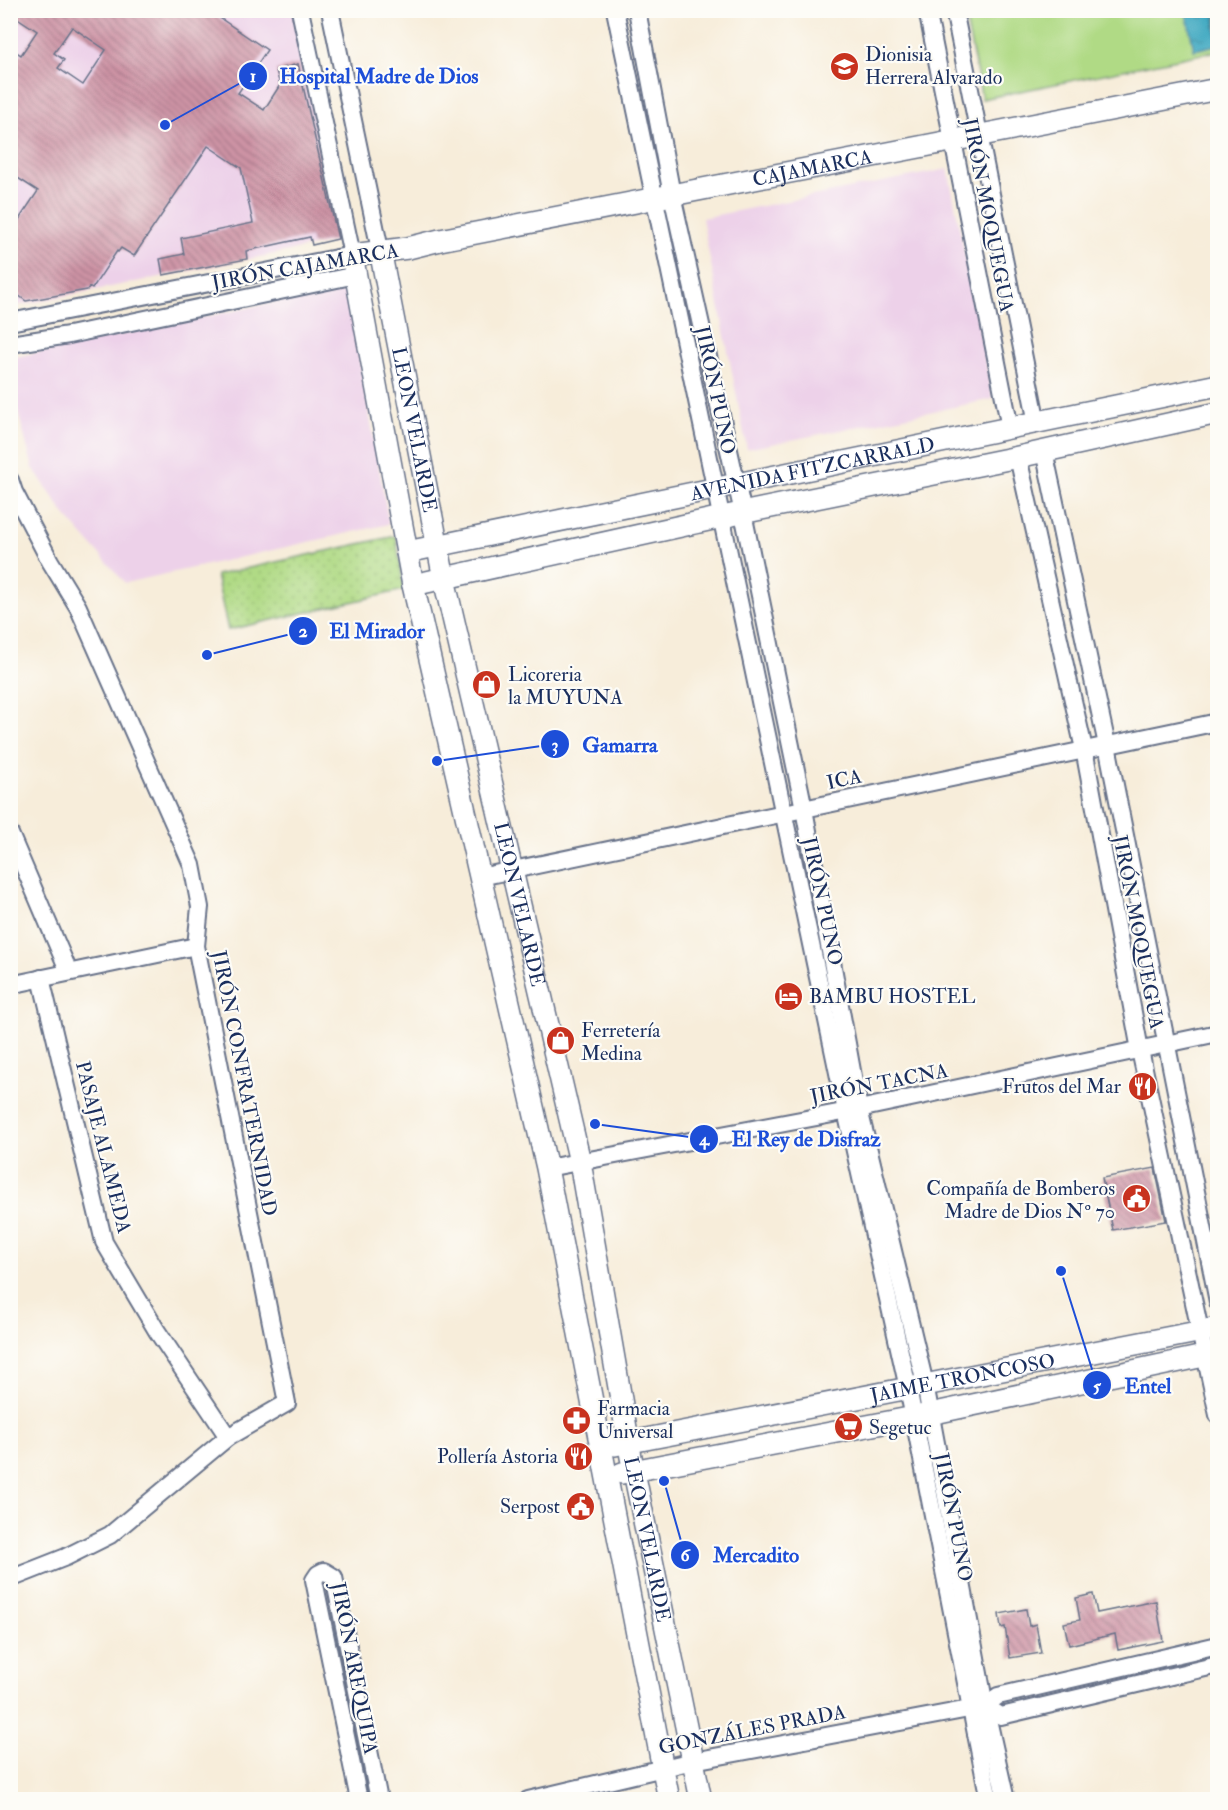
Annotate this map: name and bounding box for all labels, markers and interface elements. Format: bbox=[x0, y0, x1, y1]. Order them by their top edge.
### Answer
place label: Dionisia Herrera Alvarado bbox=[865, 42, 1002, 90]
school or university icon: Dionisia Herrera Alvarado bbox=[828, 50, 860, 82]
callout: Hospital Madre de Dios bbox=[238, 56, 491, 95]
text: Hospital Madre de Dios bbox=[280, 63, 479, 90]
text: 1 bbox=[250, 65, 256, 88]
street label: JIRÓN MOQUEGUA bbox=[957, 115, 1021, 315]
street label: CAJAMARCA bbox=[750, 144, 874, 192]
street label: JIRÓN CAJAMARCA bbox=[209, 237, 401, 295]
street label: JIRÓN PUNO bbox=[689, 322, 742, 457]
street label: LEON VELARDE bbox=[386, 345, 443, 515]
street label: AVENIDA FITZCARRALD bbox=[687, 432, 937, 507]
callout: El Mirador bbox=[288, 611, 437, 650]
text: El Mirador bbox=[329, 618, 426, 645]
text: 2 bbox=[298, 620, 308, 643]
place label: Licoreria la MUYUNA bbox=[508, 662, 623, 710]
shop icon: Licoreria la MUYUNA bbox=[471, 669, 503, 701]
callout: Gamarra bbox=[540, 725, 670, 764]
text: Gamarra bbox=[582, 732, 659, 759]
text: 3 bbox=[552, 734, 559, 757]
street label: ICA bbox=[824, 764, 864, 795]
street label: LEON VELARDE bbox=[488, 820, 551, 989]
street label: JIRÓN MOQUEGUA bbox=[1107, 832, 1171, 1032]
street label: JIRÓN PUNO bbox=[796, 833, 849, 968]
street label: JIRÓN CONFRATERNIDAD bbox=[206, 947, 284, 1218]
hotel icon: BAMBU HOSTEL bbox=[772, 980, 804, 1012]
place label: BAMBU HOSTEL bbox=[809, 984, 976, 1009]
place label: Ferretería Medina bbox=[581, 1018, 661, 1066]
shop icon: Ferretería Medina bbox=[544, 1025, 576, 1057]
street label: JIRÓN TACNA bbox=[807, 1057, 950, 1109]
street label: PASAJE ALAMEDA bbox=[70, 1058, 137, 1236]
restaurant icon: Frutos del Mar bbox=[1126, 1070, 1158, 1102]
place label: Frutos del Mar bbox=[1002, 1074, 1122, 1099]
callout: El Rey de Disfraz bbox=[689, 1119, 892, 1158]
text: El Rey de Disfraz bbox=[731, 1126, 881, 1153]
text: 4 bbox=[698, 1128, 710, 1151]
place label: Compañía de Bomberos Madre de Dios Nº 70 bbox=[926, 1176, 1115, 1224]
public building icon: Compañía de Bomberos Madre de Dios Nº 70 bbox=[1120, 1183, 1152, 1215]
street label: JAIME TRONCOSO bbox=[867, 1348, 1057, 1408]
callout: Entel bbox=[1082, 1366, 1183, 1405]
text: Entel bbox=[1125, 1373, 1172, 1400]
text: 5 bbox=[1093, 1375, 1102, 1398]
place label: Farmacia Universal bbox=[597, 1396, 673, 1444]
pharmacy icon: Farmacia Universal bbox=[560, 1404, 592, 1436]
supermarket icon: Segetuc bbox=[832, 1411, 864, 1443]
place label: Segetuc bbox=[869, 1415, 932, 1440]
restaurant icon: Pollería Astoria bbox=[563, 1440, 595, 1472]
place label: Pollería Astoria bbox=[437, 1444, 559, 1469]
street label: JIRÓN PUNO bbox=[929, 1449, 979, 1584]
street label: LEON VELARDE bbox=[618, 1454, 676, 1624]
public building icon: Serpost bbox=[565, 1490, 597, 1522]
place label: Serpost bbox=[500, 1494, 561, 1520]
callout: Mercadito bbox=[670, 1536, 811, 1575]
text: Mercadito bbox=[712, 1542, 799, 1569]
text: 6 bbox=[680, 1544, 691, 1567]
street label: JIRÓN AREQUIPA bbox=[325, 1579, 385, 1757]
street label: GONZÁLES PRADA bbox=[656, 1698, 848, 1760]

